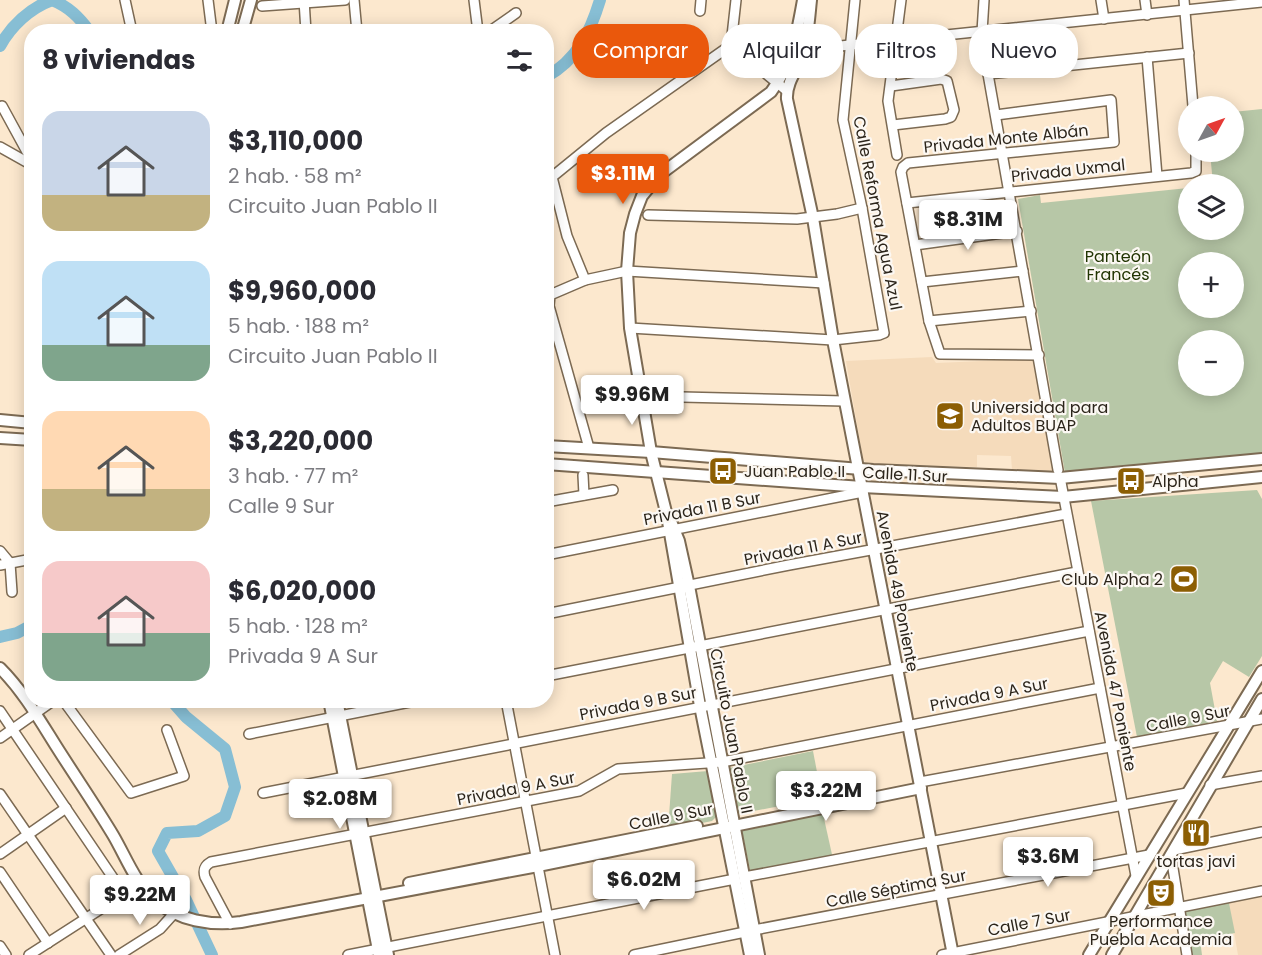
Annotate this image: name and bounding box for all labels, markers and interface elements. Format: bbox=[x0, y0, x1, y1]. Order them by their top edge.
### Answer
chip: Comprar bbox=[572, 24, 709, 78]
chip: Alquilar bbox=[721, 24, 843, 78]
chip: Filtros bbox=[855, 24, 957, 78]
chip: Nuevo bbox=[969, 24, 1078, 78]
text: 8 viviendas bbox=[42, 42, 196, 78]
icon: filters bbox=[503, 44, 536, 77]
north arrow bbox=[1178, 96, 1244, 162]
map controls bbox=[1178, 96, 1244, 396]
street label: Calle Reforma Agua Azul bbox=[847, 114, 908, 312]
street label: Privada Monte Albán bbox=[922, 118, 1090, 159]
text: $3,110,000 bbox=[228, 123, 363, 159]
icon: home bbox=[90, 135, 162, 207]
street label: Privada Uxmal bbox=[1010, 153, 1126, 188]
pin: $3.11M bbox=[574, 154, 672, 205]
text: $3.11M bbox=[591, 159, 655, 187]
text: 2 hab. · 58 m² bbox=[228, 162, 362, 190]
button: layers bbox=[1178, 174, 1244, 240]
text: Circuito Juan Pablo II bbox=[228, 192, 438, 220]
pin: $8.31M bbox=[919, 200, 1017, 251]
text: $8.31M bbox=[933, 205, 1003, 233]
park label: Panteón Francés bbox=[1085, 245, 1151, 286]
button: + bbox=[1178, 252, 1244, 318]
text: $9,960,000 bbox=[228, 273, 376, 309]
icon: home bbox=[90, 285, 162, 357]
text: 5 hab. · 188 m² bbox=[228, 312, 369, 340]
button: − bbox=[1178, 330, 1244, 396]
text: Circuito Juan Pablo II bbox=[228, 342, 438, 370]
pin: $9.96M bbox=[583, 375, 681, 426]
text: $9.96M bbox=[595, 380, 669, 408]
place label: Universidad para Adultos BUAP bbox=[971, 396, 1108, 437]
school or university icon: Universidad para Adultos BUAP bbox=[934, 400, 966, 432]
text: $3,220,000 bbox=[228, 423, 373, 459]
icon: home bbox=[90, 435, 162, 507]
bus stop icon: Juan Pablo II bbox=[707, 455, 739, 487]
place label: Juan Pablo II bbox=[744, 460, 845, 483]
street label: Calle 11 Sur bbox=[862, 461, 948, 488]
text: 3 hab. · 77 m² bbox=[228, 462, 358, 490]
bus stop icon: Alpha bbox=[1115, 465, 1147, 497]
place label: Alpha bbox=[1152, 470, 1199, 493]
street label: Privada 11 B Sur bbox=[641, 486, 763, 531]
text: Calle 9 Sur bbox=[228, 492, 334, 520]
street label: Avenida 49 Poniente bbox=[871, 509, 924, 674]
street label: Privada 11 A Sur bbox=[742, 526, 864, 571]
sports icon: Club Alpha 2 bbox=[1168, 563, 1200, 595]
place label: Club Alpha 2 bbox=[1061, 568, 1163, 591]
text: $6,020,000 bbox=[228, 573, 376, 609]
icon: home bbox=[90, 585, 162, 657]
street label: Avenida 47 Poniente bbox=[1089, 609, 1142, 773]
text: 5 hab. · 128 m² bbox=[228, 612, 368, 640]
text: Privada 9 A Sur bbox=[228, 642, 378, 670]
street label: Circuito Juan Pablo II bbox=[704, 647, 759, 816]
street label: Privada 9 A Sur bbox=[928, 672, 1050, 717]
street label: Privada 9 B Sur bbox=[578, 681, 699, 726]
street label: Calle 9 Sur bbox=[1144, 699, 1232, 738]
street label: Privada 9 A Sur bbox=[455, 766, 577, 811]
pin: $3.22M bbox=[777, 771, 875, 822]
text: $3.22M bbox=[790, 776, 862, 804]
pin: $2.08M bbox=[291, 779, 389, 830]
text: $2.08M bbox=[303, 784, 377, 812]
street label: Calle 9 Sur bbox=[627, 797, 715, 836]
restaurant icon: tortas javi bbox=[1180, 817, 1212, 849]
pin: $3.6M bbox=[1006, 837, 1090, 888]
text: $3.6M bbox=[1017, 842, 1079, 870]
place label: tortas javi bbox=[1157, 850, 1236, 873]
pin: $6.02M bbox=[595, 860, 693, 911]
street label: Calle Séptima Sur bbox=[824, 864, 968, 913]
text: $6.02M bbox=[607, 865, 681, 893]
pin: $9.22M bbox=[91, 875, 189, 926]
theatre icon: Performance Puebla Academia bbox=[1145, 877, 1177, 909]
text: $9.22M bbox=[104, 880, 176, 908]
street label: Calle 7 Sur bbox=[986, 903, 1072, 942]
place label: Performance Puebla Academia bbox=[1090, 910, 1232, 951]

